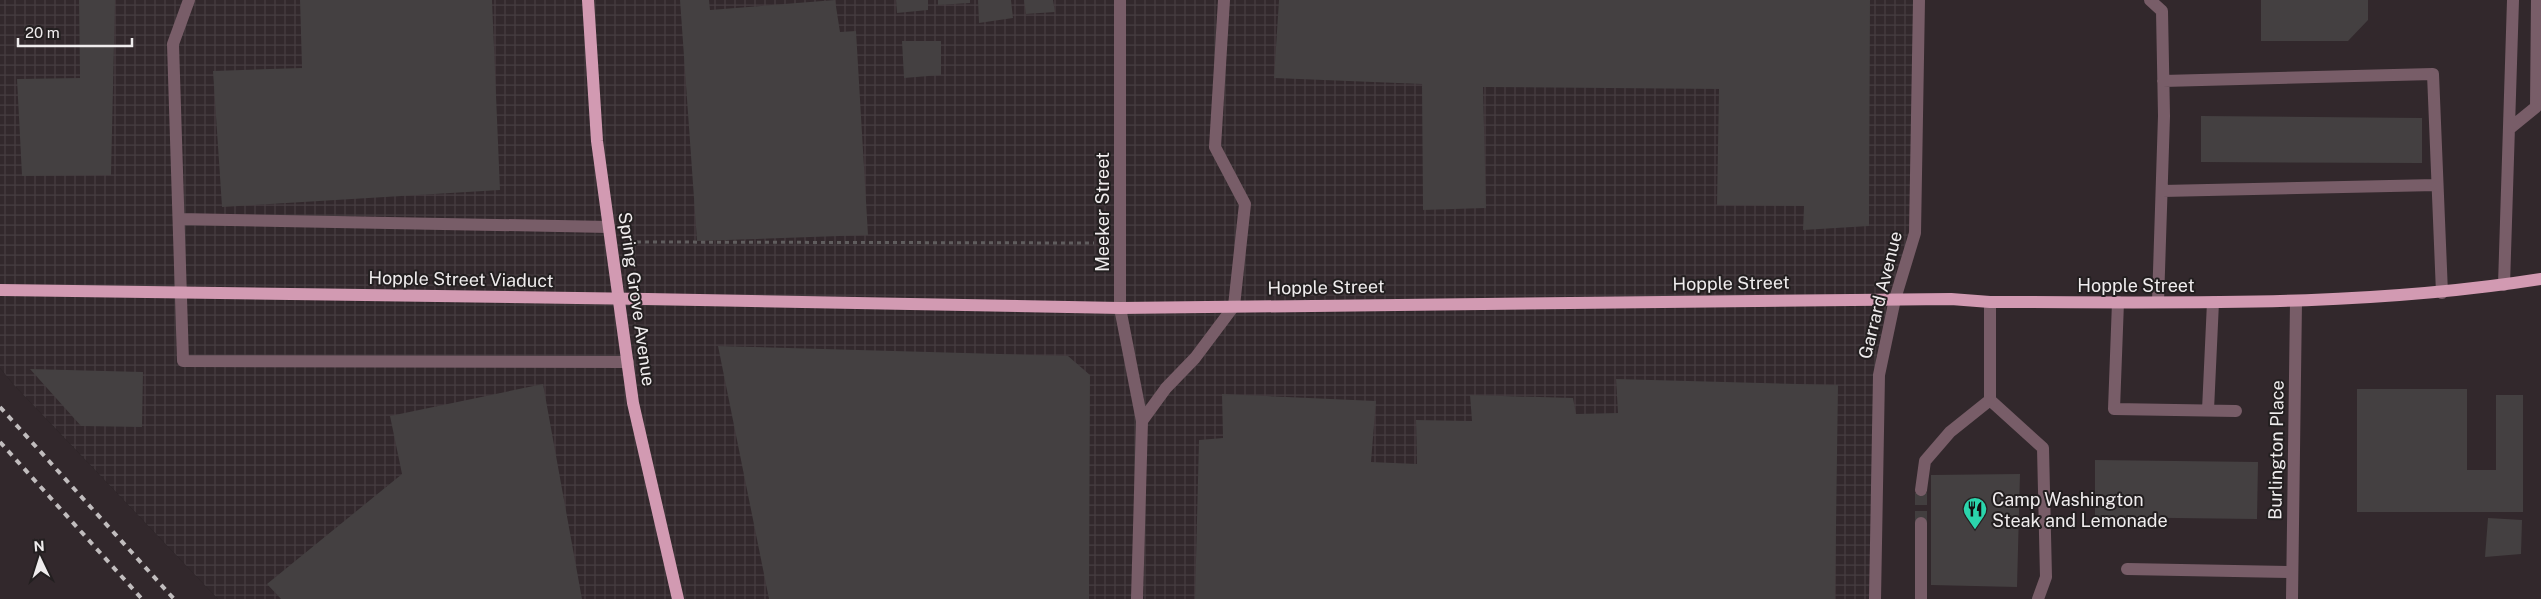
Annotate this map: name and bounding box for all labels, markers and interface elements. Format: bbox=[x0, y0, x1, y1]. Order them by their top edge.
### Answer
scale bar bbox=[18, 15, 131, 47]
text: 20 m bbox=[25, 24, 60, 41]
street label: Meeker Street bbox=[1092, 152, 1113, 272]
street label: Spring Grove Avenue bbox=[614, 211, 660, 387]
street label: Garrard Avenue bbox=[1854, 229, 1906, 361]
street label: Hopple Street Viaduct bbox=[368, 267, 554, 291]
street label: Hopple Street bbox=[1672, 271, 1790, 295]
street label: Hopple Street bbox=[1267, 275, 1385, 299]
street label: Hopple Street bbox=[2077, 275, 2195, 296]
street label: Burlington Place bbox=[2264, 380, 2288, 520]
place label: Camp Washington Steak and Lemonade bbox=[1992, 489, 2168, 531]
restaurant icon: Camp Washington Steak and Lemonade bbox=[1962, 496, 1988, 530]
north arrow bbox=[15, 534, 65, 584]
text: N bbox=[33, 538, 45, 554]

